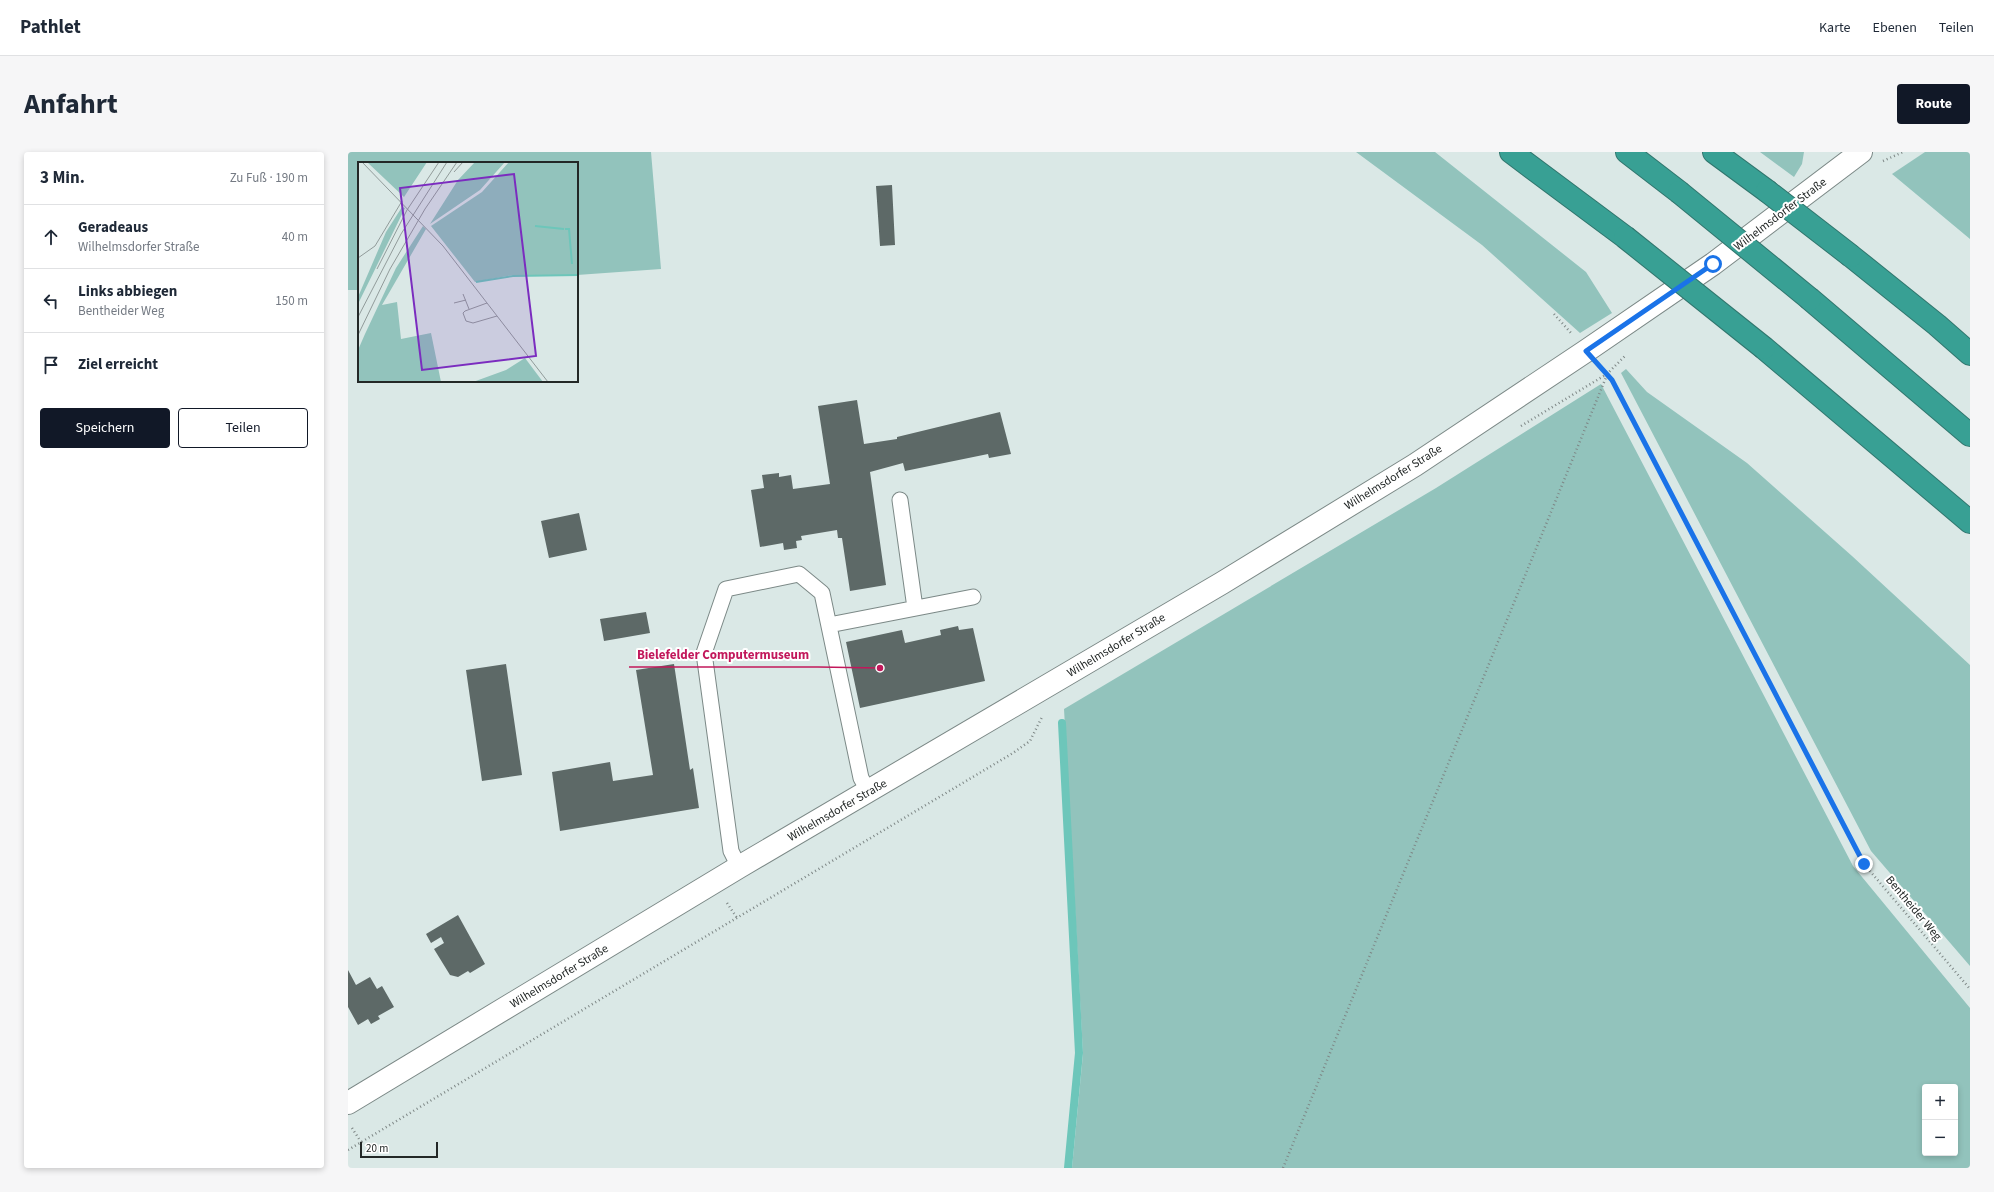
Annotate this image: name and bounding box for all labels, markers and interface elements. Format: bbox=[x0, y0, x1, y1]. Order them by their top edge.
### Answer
text: Pathlet bbox=[20, 14, 81, 41]
text: Karte bbox=[1819, 18, 1851, 38]
text: Ebenen bbox=[1873, 18, 1917, 38]
text: Teilen bbox=[1939, 18, 1974, 38]
text: Anfahrt bbox=[24, 84, 118, 124]
button: Route bbox=[1897, 84, 1970, 124]
inset map bbox=[358, 162, 578, 382]
text: 3 Min. bbox=[40, 166, 85, 190]
text: Zu Fuß · 190 m bbox=[230, 169, 308, 187]
street label: Wilhelmsdorfer Straße bbox=[1730, 174, 1830, 255]
text: Geradeaus bbox=[78, 217, 148, 238]
icon: ahead bbox=[40, 226, 62, 248]
text: 40 m bbox=[282, 228, 308, 246]
text: Wilhelmsdorfer Straße bbox=[78, 238, 200, 256]
route start bbox=[1704, 255, 1722, 273]
text: Links abbiegen bbox=[78, 281, 177, 302]
icon: left bbox=[40, 290, 62, 312]
text: 150 m bbox=[275, 292, 308, 310]
text: Bentheider Weg bbox=[78, 302, 164, 320]
icon: arrive bbox=[40, 354, 62, 376]
text: Ziel erreicht bbox=[78, 354, 158, 375]
button: Speichern bbox=[40, 408, 170, 448]
button: Teilen bbox=[178, 408, 308, 448]
street label: Wilhelmsdorfer Straße bbox=[1341, 440, 1445, 514]
street label: Wilhelmsdorfer Straße bbox=[1064, 609, 1169, 682]
callout: Bielefelder Computermuseum bbox=[629, 642, 818, 667]
text: Bielefelder Computermuseum bbox=[637, 646, 809, 664]
street label: Wilhelmsdorfer Straße bbox=[784, 775, 890, 846]
route end bbox=[1855, 855, 1873, 873]
street label: Bentheider Weg bbox=[1882, 872, 1946, 944]
street label: Wilhelmsdorfer Straße bbox=[507, 940, 612, 1013]
map controls bbox=[1922, 1084, 1958, 1156]
button: + bbox=[1922, 1084, 1958, 1120]
button: − bbox=[1922, 1120, 1958, 1156]
scale bar bbox=[360, 1140, 438, 1159]
text: 20 m bbox=[366, 1141, 388, 1156]

